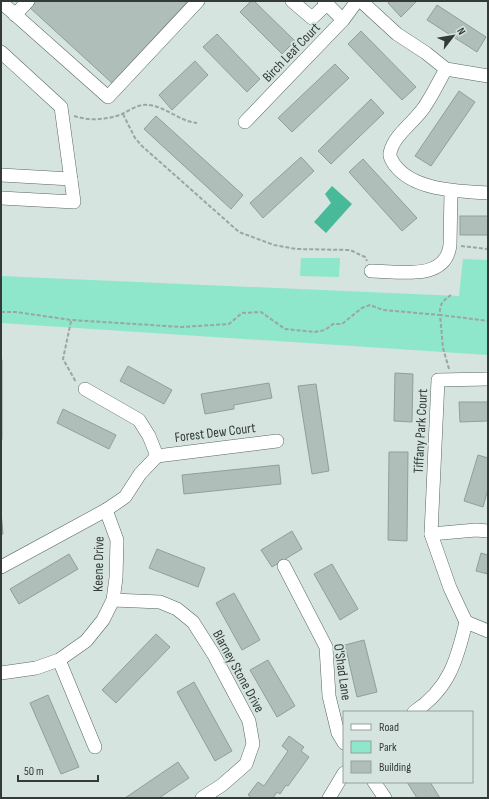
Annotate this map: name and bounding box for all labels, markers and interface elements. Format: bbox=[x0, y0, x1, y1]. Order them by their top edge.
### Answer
north arrow bbox=[433, 16, 473, 56]
street label: Birch Leaf Court bbox=[259, 19, 324, 85]
text: N bbox=[454, 25, 468, 37]
street label: Tiffany Park Court bbox=[410, 388, 431, 474]
street label: Forest Dew Court bbox=[174, 419, 256, 446]
street label: Keene Drive bbox=[90, 536, 107, 592]
street label: Blarney Stone Drive bbox=[209, 627, 268, 715]
street label: O'Shad Lane bbox=[330, 643, 355, 701]
legend bbox=[343, 711, 473, 783]
text: Road bbox=[379, 720, 399, 735]
text: Park bbox=[379, 740, 397, 755]
scale bar bbox=[18, 757, 98, 783]
text: Building bbox=[379, 760, 411, 775]
text: 50 m bbox=[24, 764, 44, 779]

